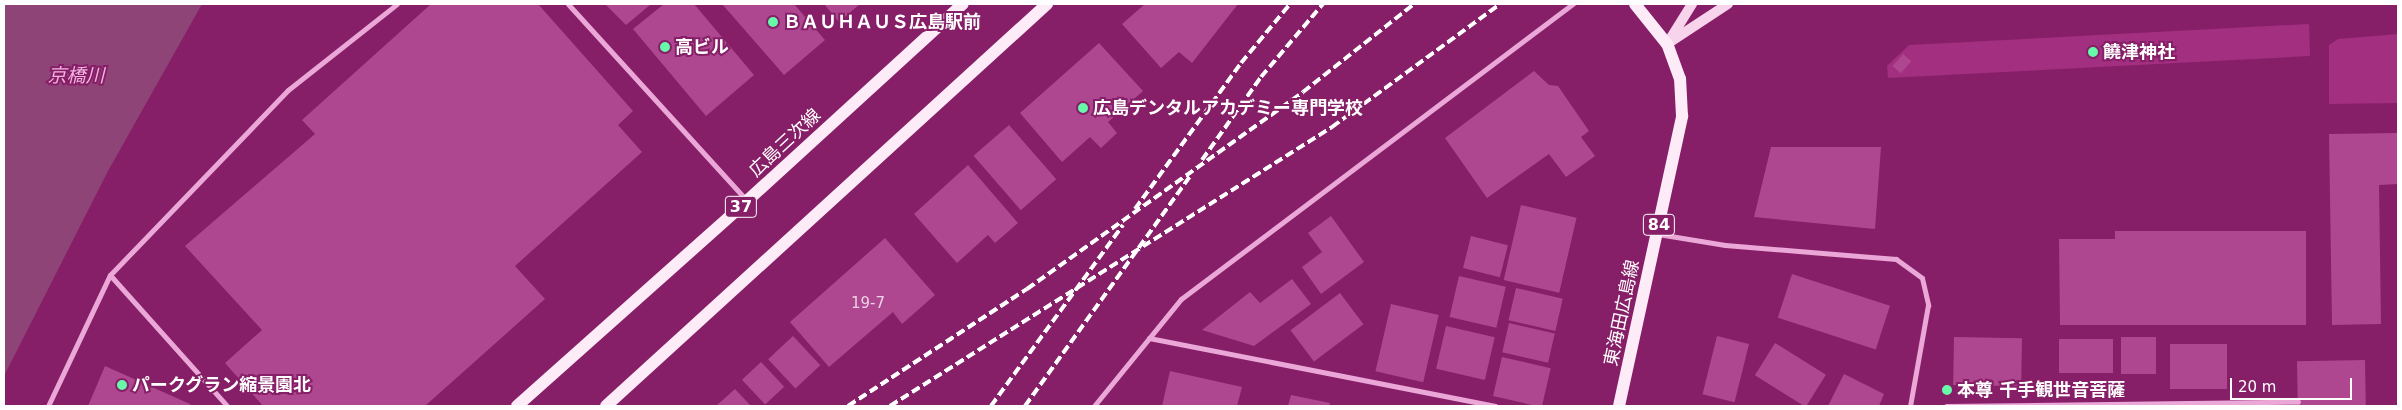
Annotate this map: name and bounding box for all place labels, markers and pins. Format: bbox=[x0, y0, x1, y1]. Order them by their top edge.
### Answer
place label: ＢＡＵＨＡＵＳ広島駅前 bbox=[783, 11, 981, 33]
marker: ＢＡＵＨＡＵＳ広島駅前 bbox=[767, 16, 779, 28]
place label: 高ビル bbox=[675, 36, 729, 58]
marker: 高ビル bbox=[659, 41, 671, 53]
place label: 饒津神社 bbox=[2103, 41, 2175, 63]
marker: 饒津神社 bbox=[2087, 46, 2099, 58]
place label: 広島デンタルアカデミー専門学校 bbox=[1093, 97, 1363, 119]
marker: 広島デンタルアカデミー専門学校 bbox=[1077, 102, 1089, 114]
place label: パークグラン縮景園北 bbox=[132, 374, 312, 396]
marker: パークグラン縮景園北 bbox=[116, 379, 128, 391]
place label: 本尊 千手観世音菩薩 bbox=[1957, 379, 2125, 401]
marker: 本尊 千手観世音菩薩 bbox=[1941, 384, 1953, 396]

